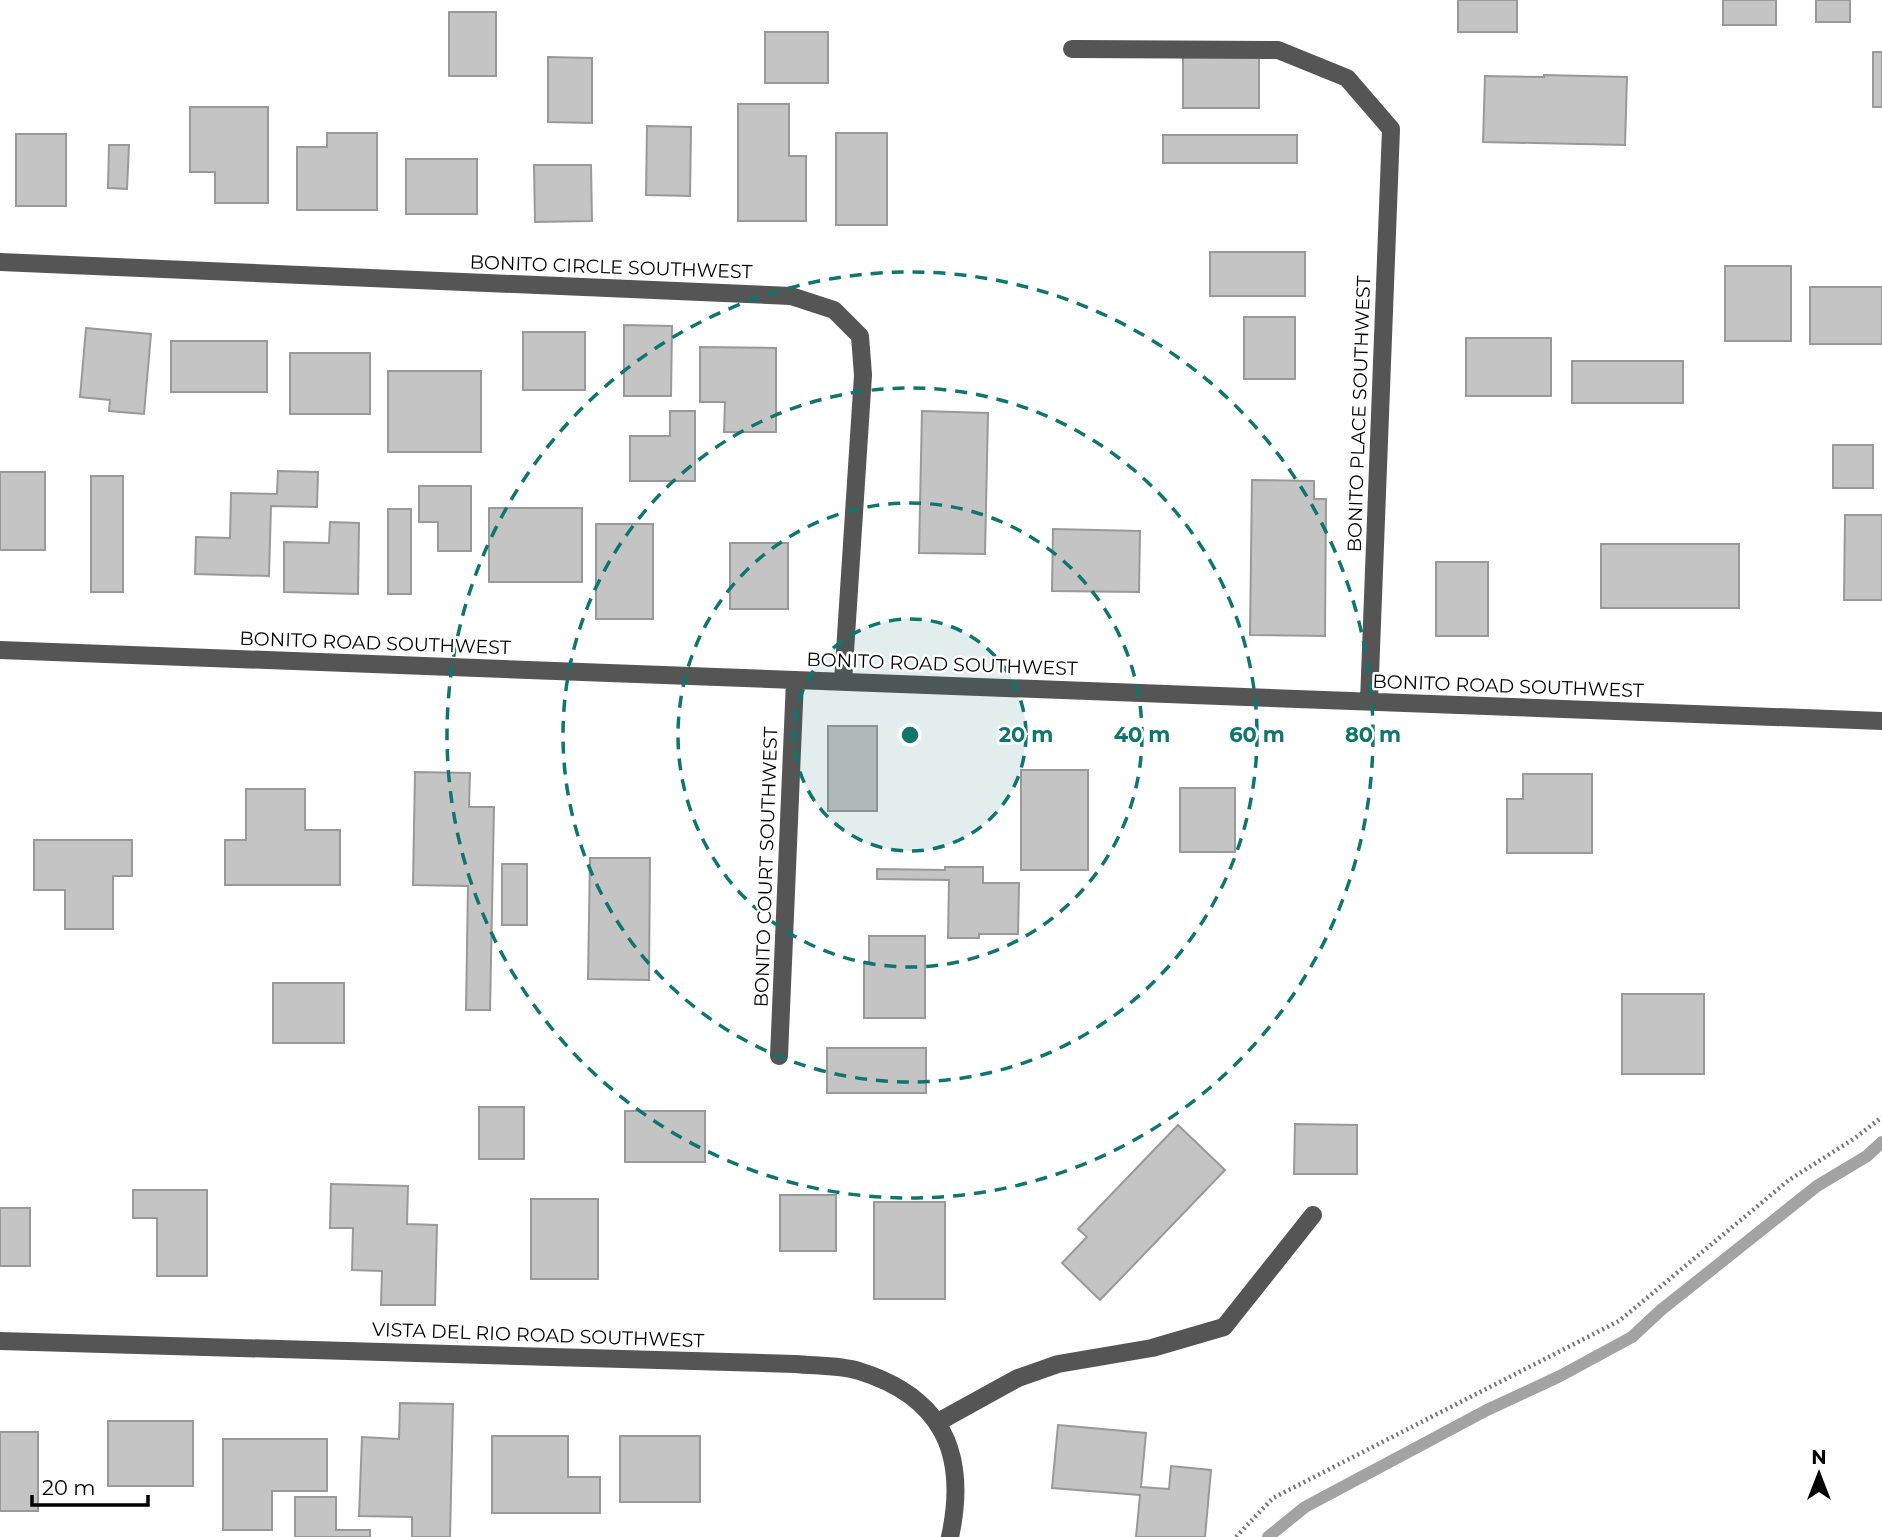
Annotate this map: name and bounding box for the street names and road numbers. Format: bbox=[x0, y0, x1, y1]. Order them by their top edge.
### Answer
street label: BONITO CIRCLE SOUTHWEST bbox=[469, 251, 753, 283]
street label: BONITO PLACE SOUTHWEST bbox=[1343, 275, 1375, 553]
street label: BONITO ROAD SOUTHWEST bbox=[239, 627, 511, 659]
street label: BONITO ROAD SOUTHWEST bbox=[806, 648, 1078, 680]
street label: BONITO ROAD SOUTHWEST bbox=[1372, 670, 1644, 702]
street label: BONITO COURT SOUTHWEST bbox=[750, 726, 782, 1008]
street label: VISTA DEL RIO ROAD SOUTHWEST bbox=[372, 1318, 705, 1352]

